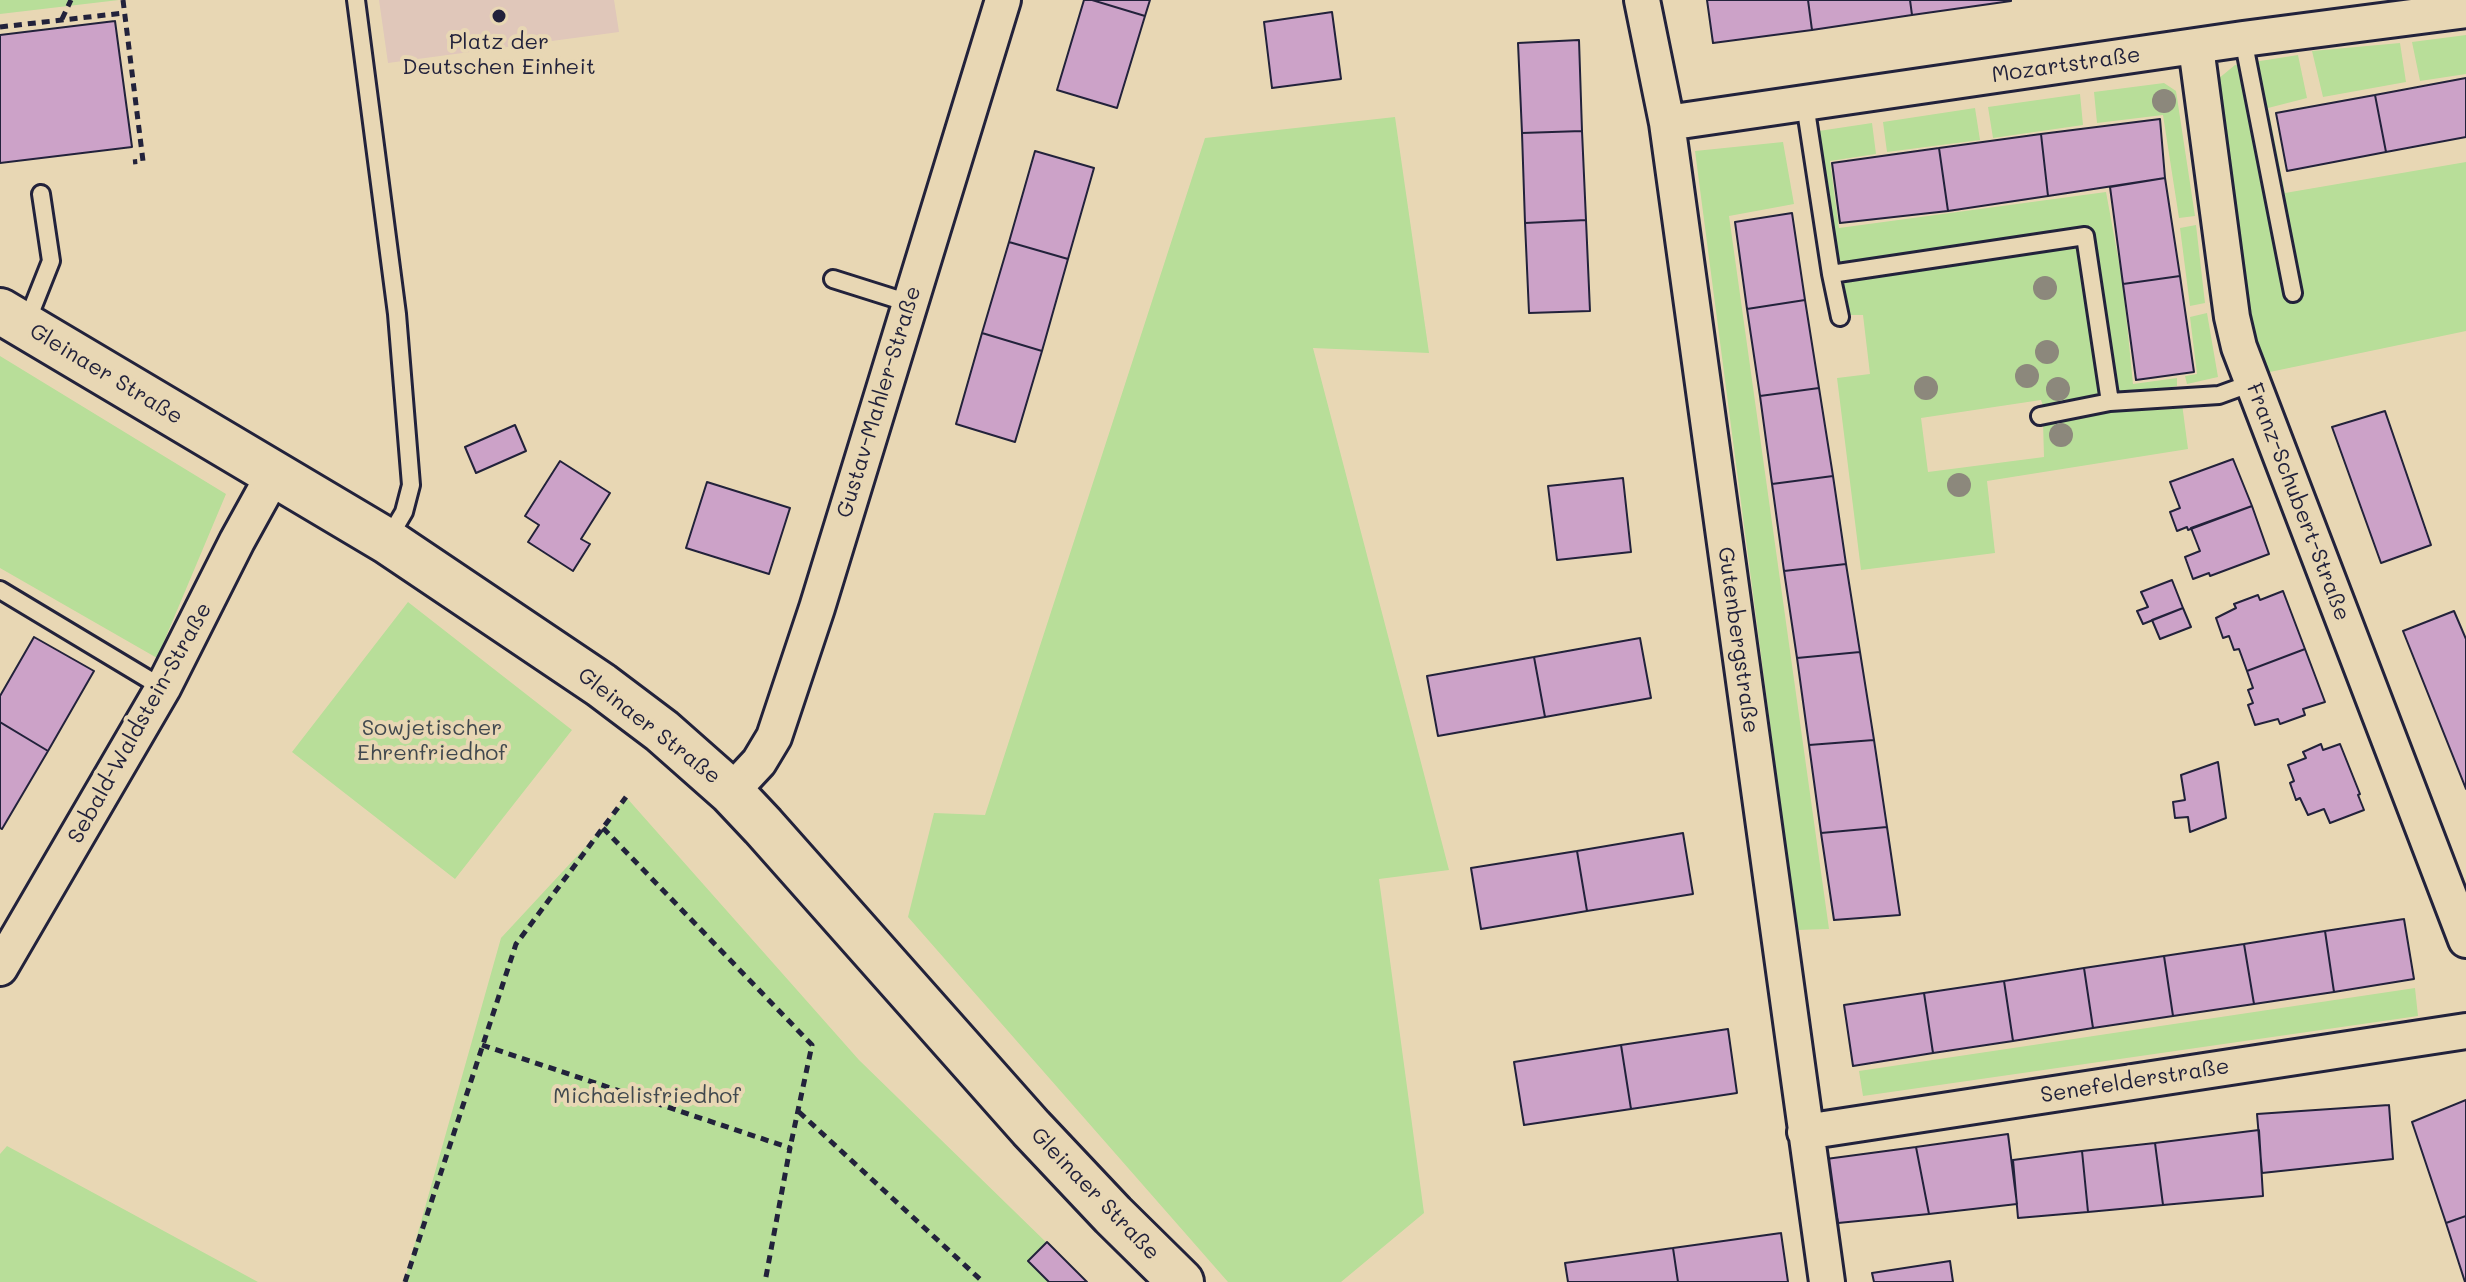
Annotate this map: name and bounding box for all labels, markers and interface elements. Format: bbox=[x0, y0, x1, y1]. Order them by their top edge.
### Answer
marker: Platz der Deutschen Einheit bbox=[490, 7, 508, 25]
place label: Platz der Deutschen Einheit bbox=[402, 29, 596, 80]
street label: Mozartstraße bbox=[1990, 41, 2142, 89]
street label: Gustav-Mahler-Straße bbox=[831, 283, 927, 521]
street label: Gleinaer Straße bbox=[25, 318, 187, 430]
street label: Franz-Schubert-Straße bbox=[2240, 379, 2356, 625]
street label: Gutenbergstraße bbox=[1712, 545, 1764, 735]
street label: Sebald-Waldstein-Straße bbox=[63, 598, 217, 848]
street label: Gleinaer Straße bbox=[572, 662, 726, 790]
park label: Sowjetischer Ehrenfriedhof bbox=[357, 715, 507, 766]
street label: Senefelderstraße bbox=[2039, 1053, 2231, 1109]
park label: Michaelisfriedhof bbox=[553, 1083, 741, 1109]
street label: Gleinaer Straße bbox=[1025, 1122, 1165, 1266]

